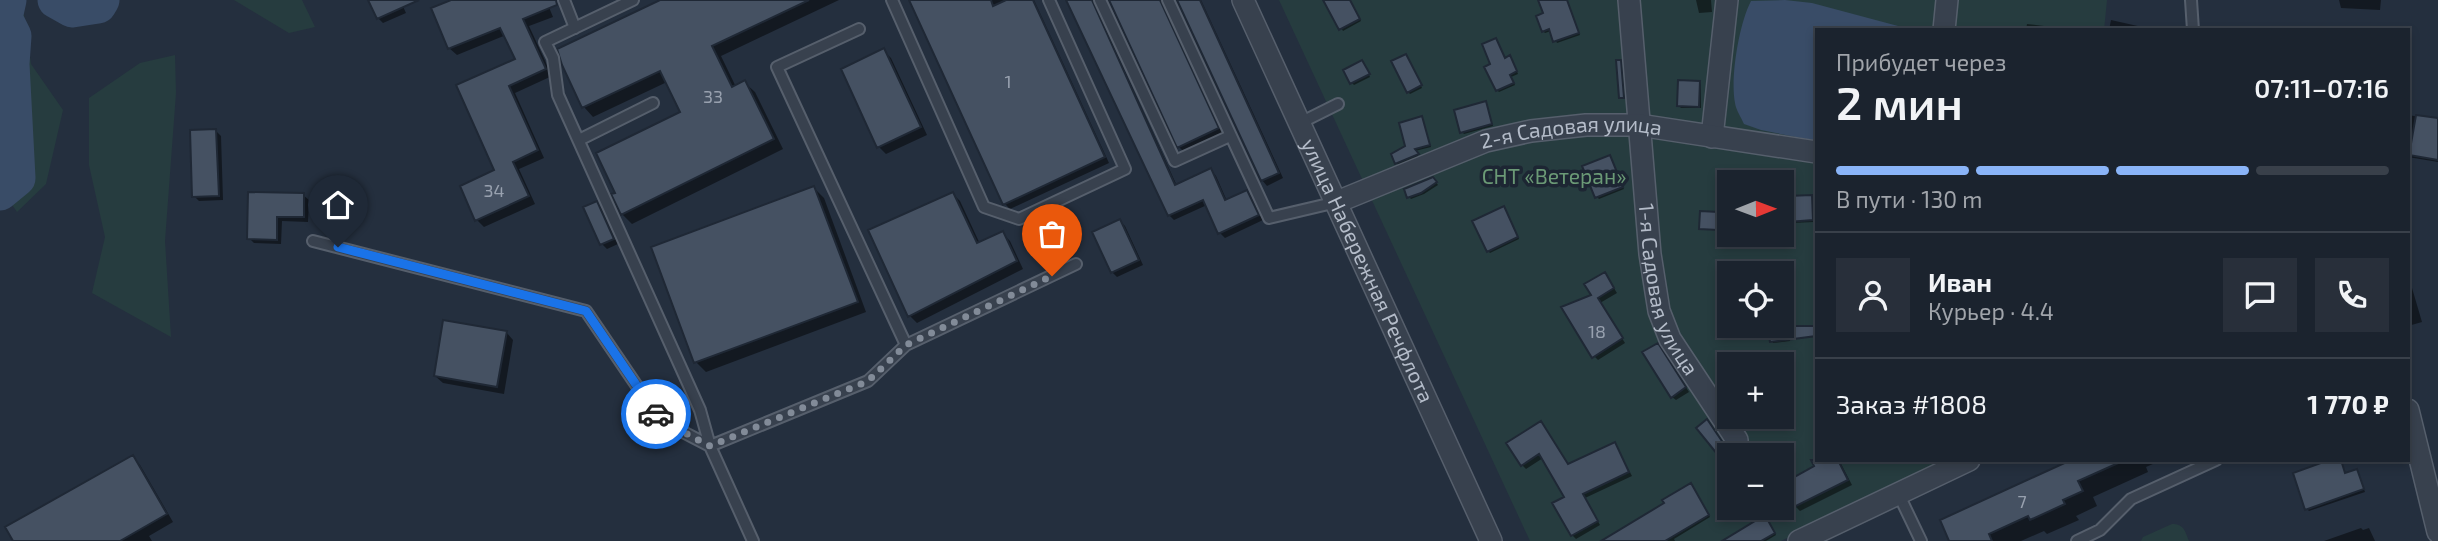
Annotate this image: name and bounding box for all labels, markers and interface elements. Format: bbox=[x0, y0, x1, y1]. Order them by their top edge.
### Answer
text: Прибудет через bbox=[1836, 48, 2006, 76]
house number: 1 bbox=[1004, 70, 1012, 92]
text: 07:11–07:16 bbox=[2254, 72, 2389, 103]
text: 2 мин bbox=[1836, 74, 1963, 129]
house number: 33 bbox=[703, 85, 723, 107]
street label: 2-я Садовая улица bbox=[1477, 111, 1664, 153]
street label: улица Набережная Речфлота bbox=[1296, 134, 1440, 406]
park label: СНТ «Ветеран» bbox=[1482, 163, 1626, 188]
north arrow bbox=[1717, 170, 1794, 247]
map controls bbox=[1717, 170, 1794, 520]
pin bbox=[308, 175, 368, 247]
house number: 34 bbox=[483, 179, 505, 201]
text: В пути · 130 m bbox=[1836, 185, 1982, 213]
icon: home bbox=[319, 186, 357, 224]
street label: 1-я Садовая улица bbox=[1635, 202, 1704, 379]
pin bbox=[1022, 204, 1082, 276]
icon: bag bbox=[1033, 215, 1071, 253]
button: person bbox=[1836, 258, 1910, 332]
button: chat bbox=[2223, 258, 2297, 332]
button: phone bbox=[2315, 258, 2389, 332]
button: locate bbox=[1717, 261, 1794, 338]
text: Иван bbox=[1928, 266, 1992, 297]
text: Курьер · 4.4 bbox=[1928, 297, 2054, 325]
house number: 18 bbox=[1588, 320, 1606, 342]
button: + bbox=[1717, 352, 1794, 429]
courier bbox=[621, 379, 691, 449]
text: Заказ #1808 bbox=[1836, 388, 1987, 419]
text: 1 770 ₽ bbox=[2307, 388, 2389, 419]
icon: car bbox=[637, 395, 675, 433]
button: − bbox=[1717, 443, 1794, 520]
house number: 7 bbox=[2017, 490, 2027, 512]

